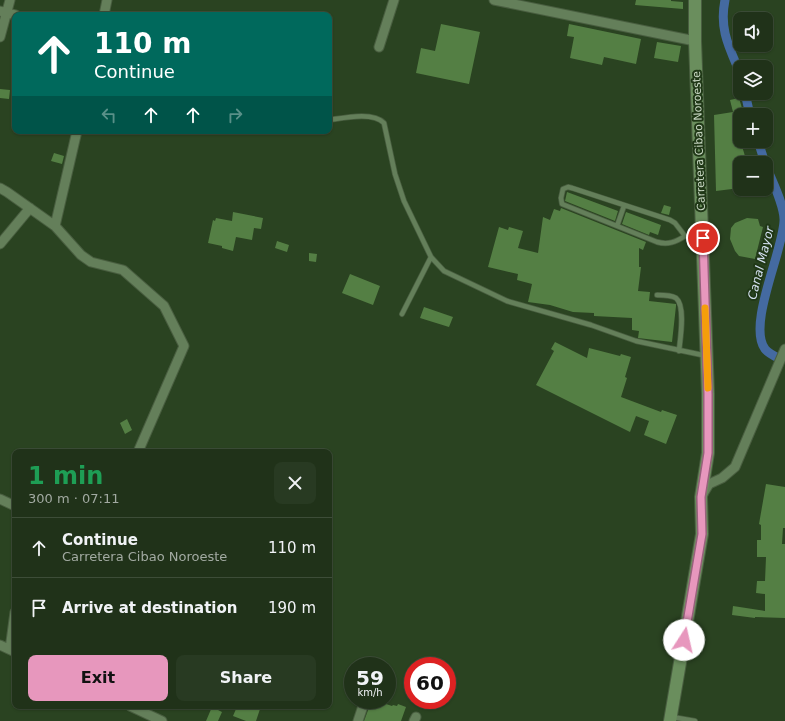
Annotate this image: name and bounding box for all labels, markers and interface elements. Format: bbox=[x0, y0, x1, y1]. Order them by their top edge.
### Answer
map controls bbox=[733, 12, 773, 196]
button: sound bbox=[733, 12, 773, 52]
text: 110 m bbox=[94, 27, 191, 60]
icon: ahead bbox=[28, 28, 80, 80]
button: layers bbox=[733, 60, 773, 100]
text: Continue bbox=[94, 61, 175, 82]
street label: Carretera Cibao Noroeste bbox=[690, 71, 708, 211]
icon: left bbox=[98, 104, 120, 126]
icon: ahead bbox=[140, 104, 162, 126]
icon: ahead bbox=[182, 104, 204, 126]
icon: right bbox=[224, 104, 246, 126]
button: + bbox=[733, 108, 773, 148]
button: − bbox=[733, 156, 773, 196]
pin bbox=[686, 221, 720, 255]
water label: Canal Mayor bbox=[745, 224, 777, 301]
icon: arrive bbox=[692, 227, 714, 249]
text: 1 min bbox=[28, 462, 103, 490]
button: close bbox=[274, 462, 316, 504]
text: 300 m · 07:11 bbox=[28, 491, 119, 506]
text: Continue bbox=[62, 531, 138, 549]
icon: ahead bbox=[28, 537, 50, 559]
text: 110 m bbox=[268, 539, 316, 557]
text: Carretera Cibao Noroeste bbox=[62, 549, 227, 564]
icon: arrive bbox=[28, 597, 50, 619]
text: Arrive at destination bbox=[62, 599, 237, 617]
text: 190 m bbox=[268, 599, 316, 617]
position arrow bbox=[663, 619, 705, 661]
button: Exit bbox=[28, 655, 168, 701]
button: Share bbox=[176, 655, 316, 701]
speed limit sign: 60 bbox=[404, 657, 456, 709]
text: 59 bbox=[356, 666, 384, 690]
text: km/h bbox=[357, 687, 383, 698]

